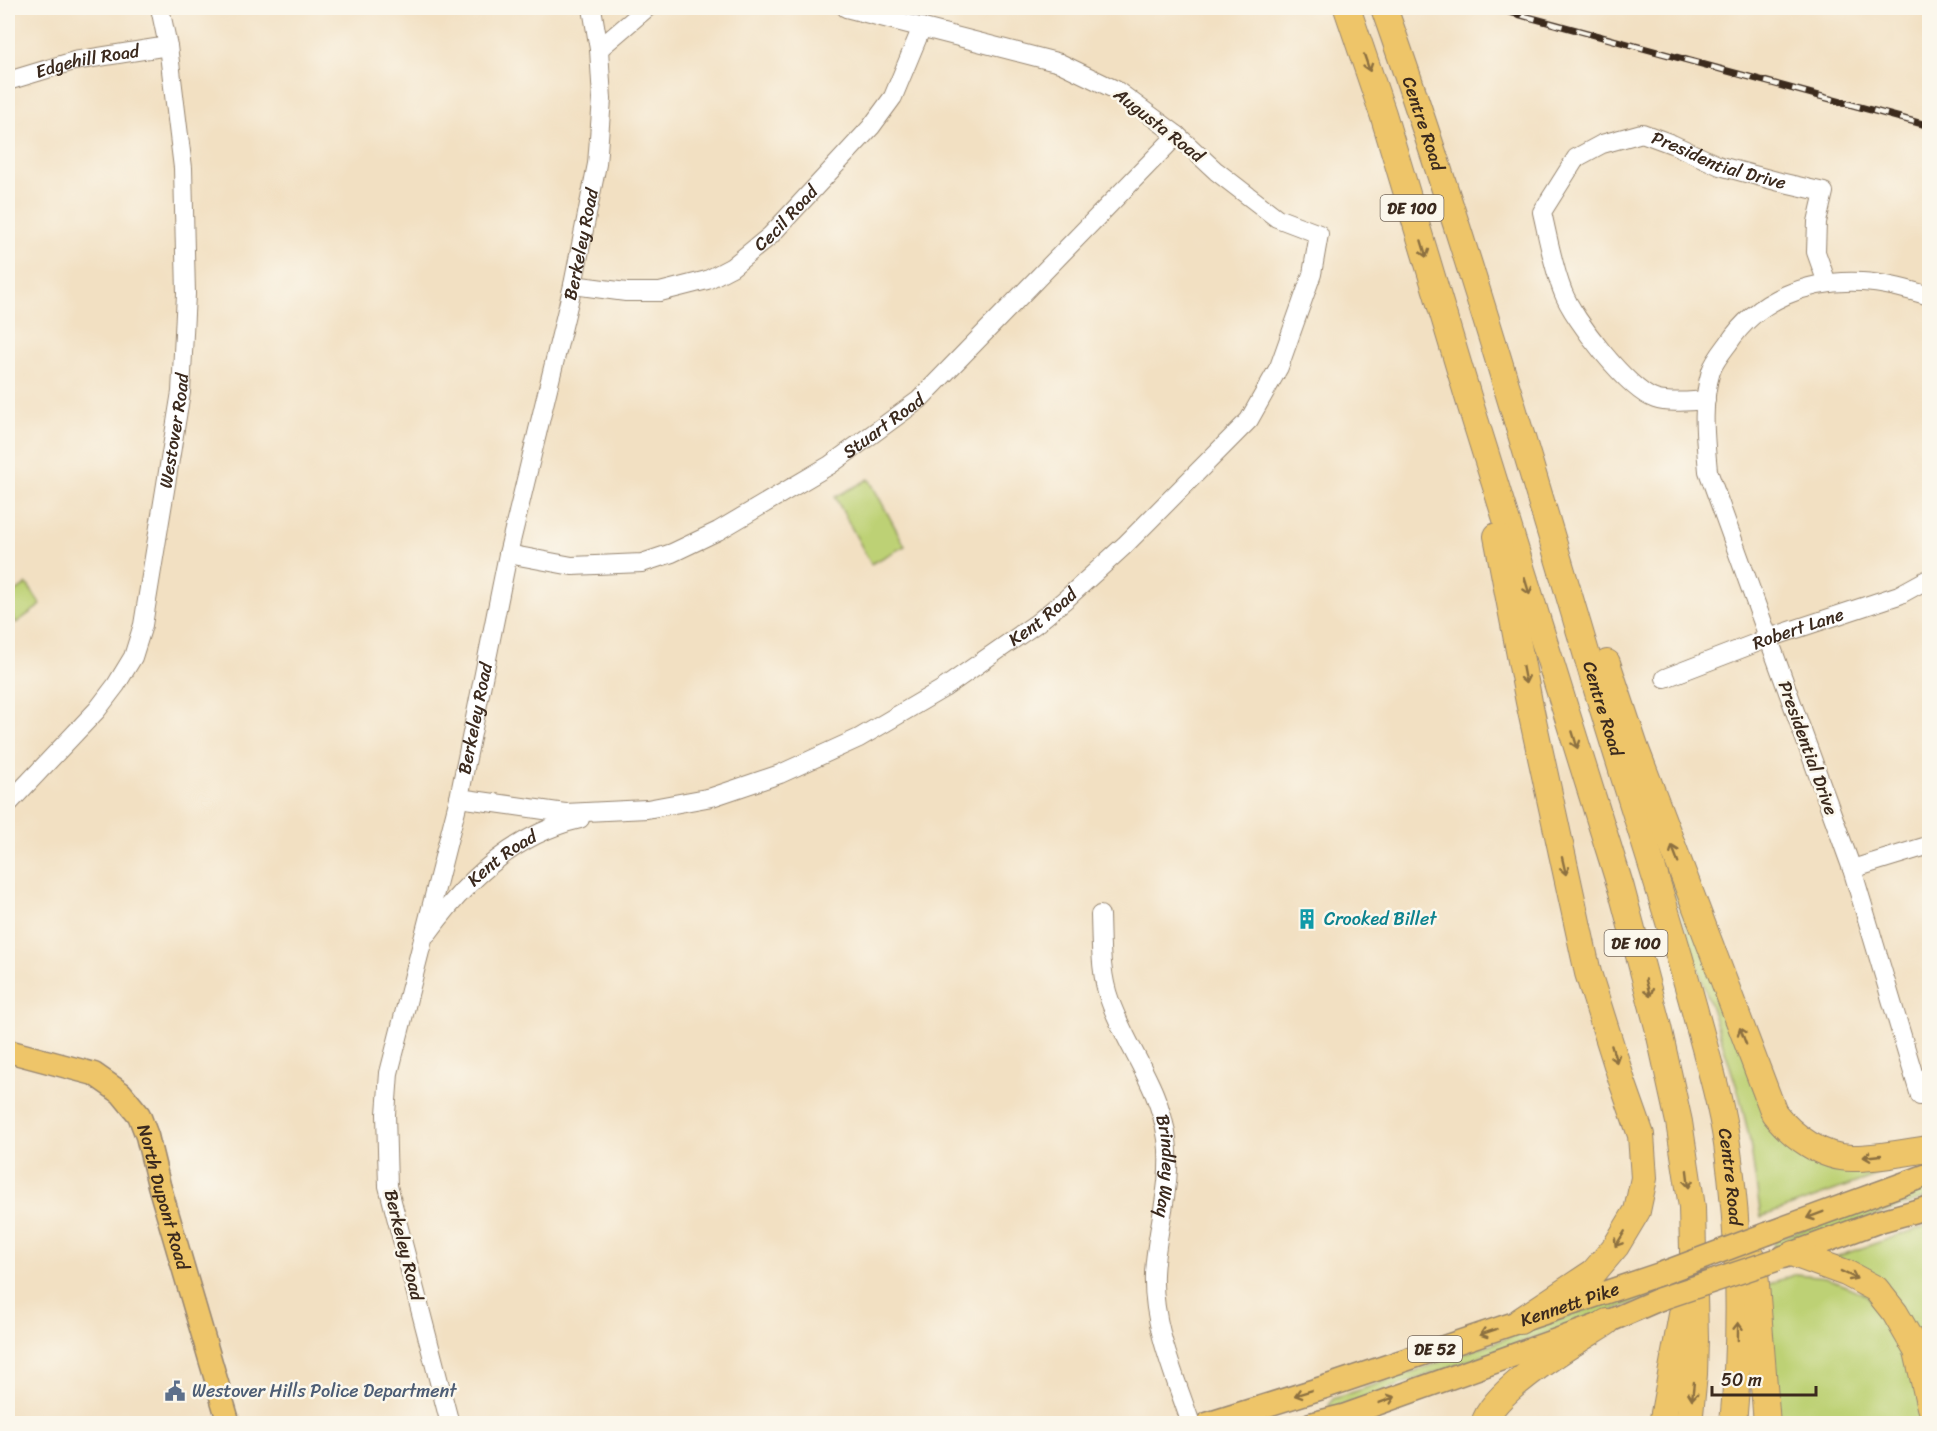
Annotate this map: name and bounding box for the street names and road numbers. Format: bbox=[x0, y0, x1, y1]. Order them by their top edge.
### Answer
street label: Edgehill Road bbox=[31, 35, 143, 88]
street label: Centre Road bbox=[1393, 72, 1454, 176]
street label: Augusta Road bbox=[1106, 79, 1213, 172]
street label: Presidential Drive bbox=[1647, 122, 1789, 199]
street label: Cecil Road bbox=[746, 176, 827, 259]
street label: Berkeley Road bbox=[554, 184, 608, 303]
road number: DE 100 bbox=[1380, 195, 1444, 221]
street label: Westover Road bbox=[150, 371, 198, 491]
street label: Stuart Road bbox=[835, 384, 933, 467]
street label: Kent Road bbox=[1001, 579, 1086, 655]
street label: Robert Lane bbox=[1747, 598, 1848, 659]
street label: Centre Road bbox=[1573, 657, 1633, 762]
street label: Berkeley Road bbox=[448, 658, 502, 777]
street label: Presidential Drive bbox=[1769, 676, 1847, 820]
street label: Kent Road bbox=[459, 820, 544, 894]
road number: DE 100 bbox=[1604, 930, 1668, 956]
street label: Brindley Way bbox=[1146, 1111, 1184, 1221]
street label: North Dupont Road bbox=[128, 1119, 199, 1275]
street label: Centre Road bbox=[1709, 1126, 1752, 1228]
street label: Berkeley Road bbox=[375, 1186, 434, 1305]
street label: Kennett Pike bbox=[1516, 1273, 1624, 1336]
road number: DE 52 bbox=[1408, 1336, 1462, 1362]

